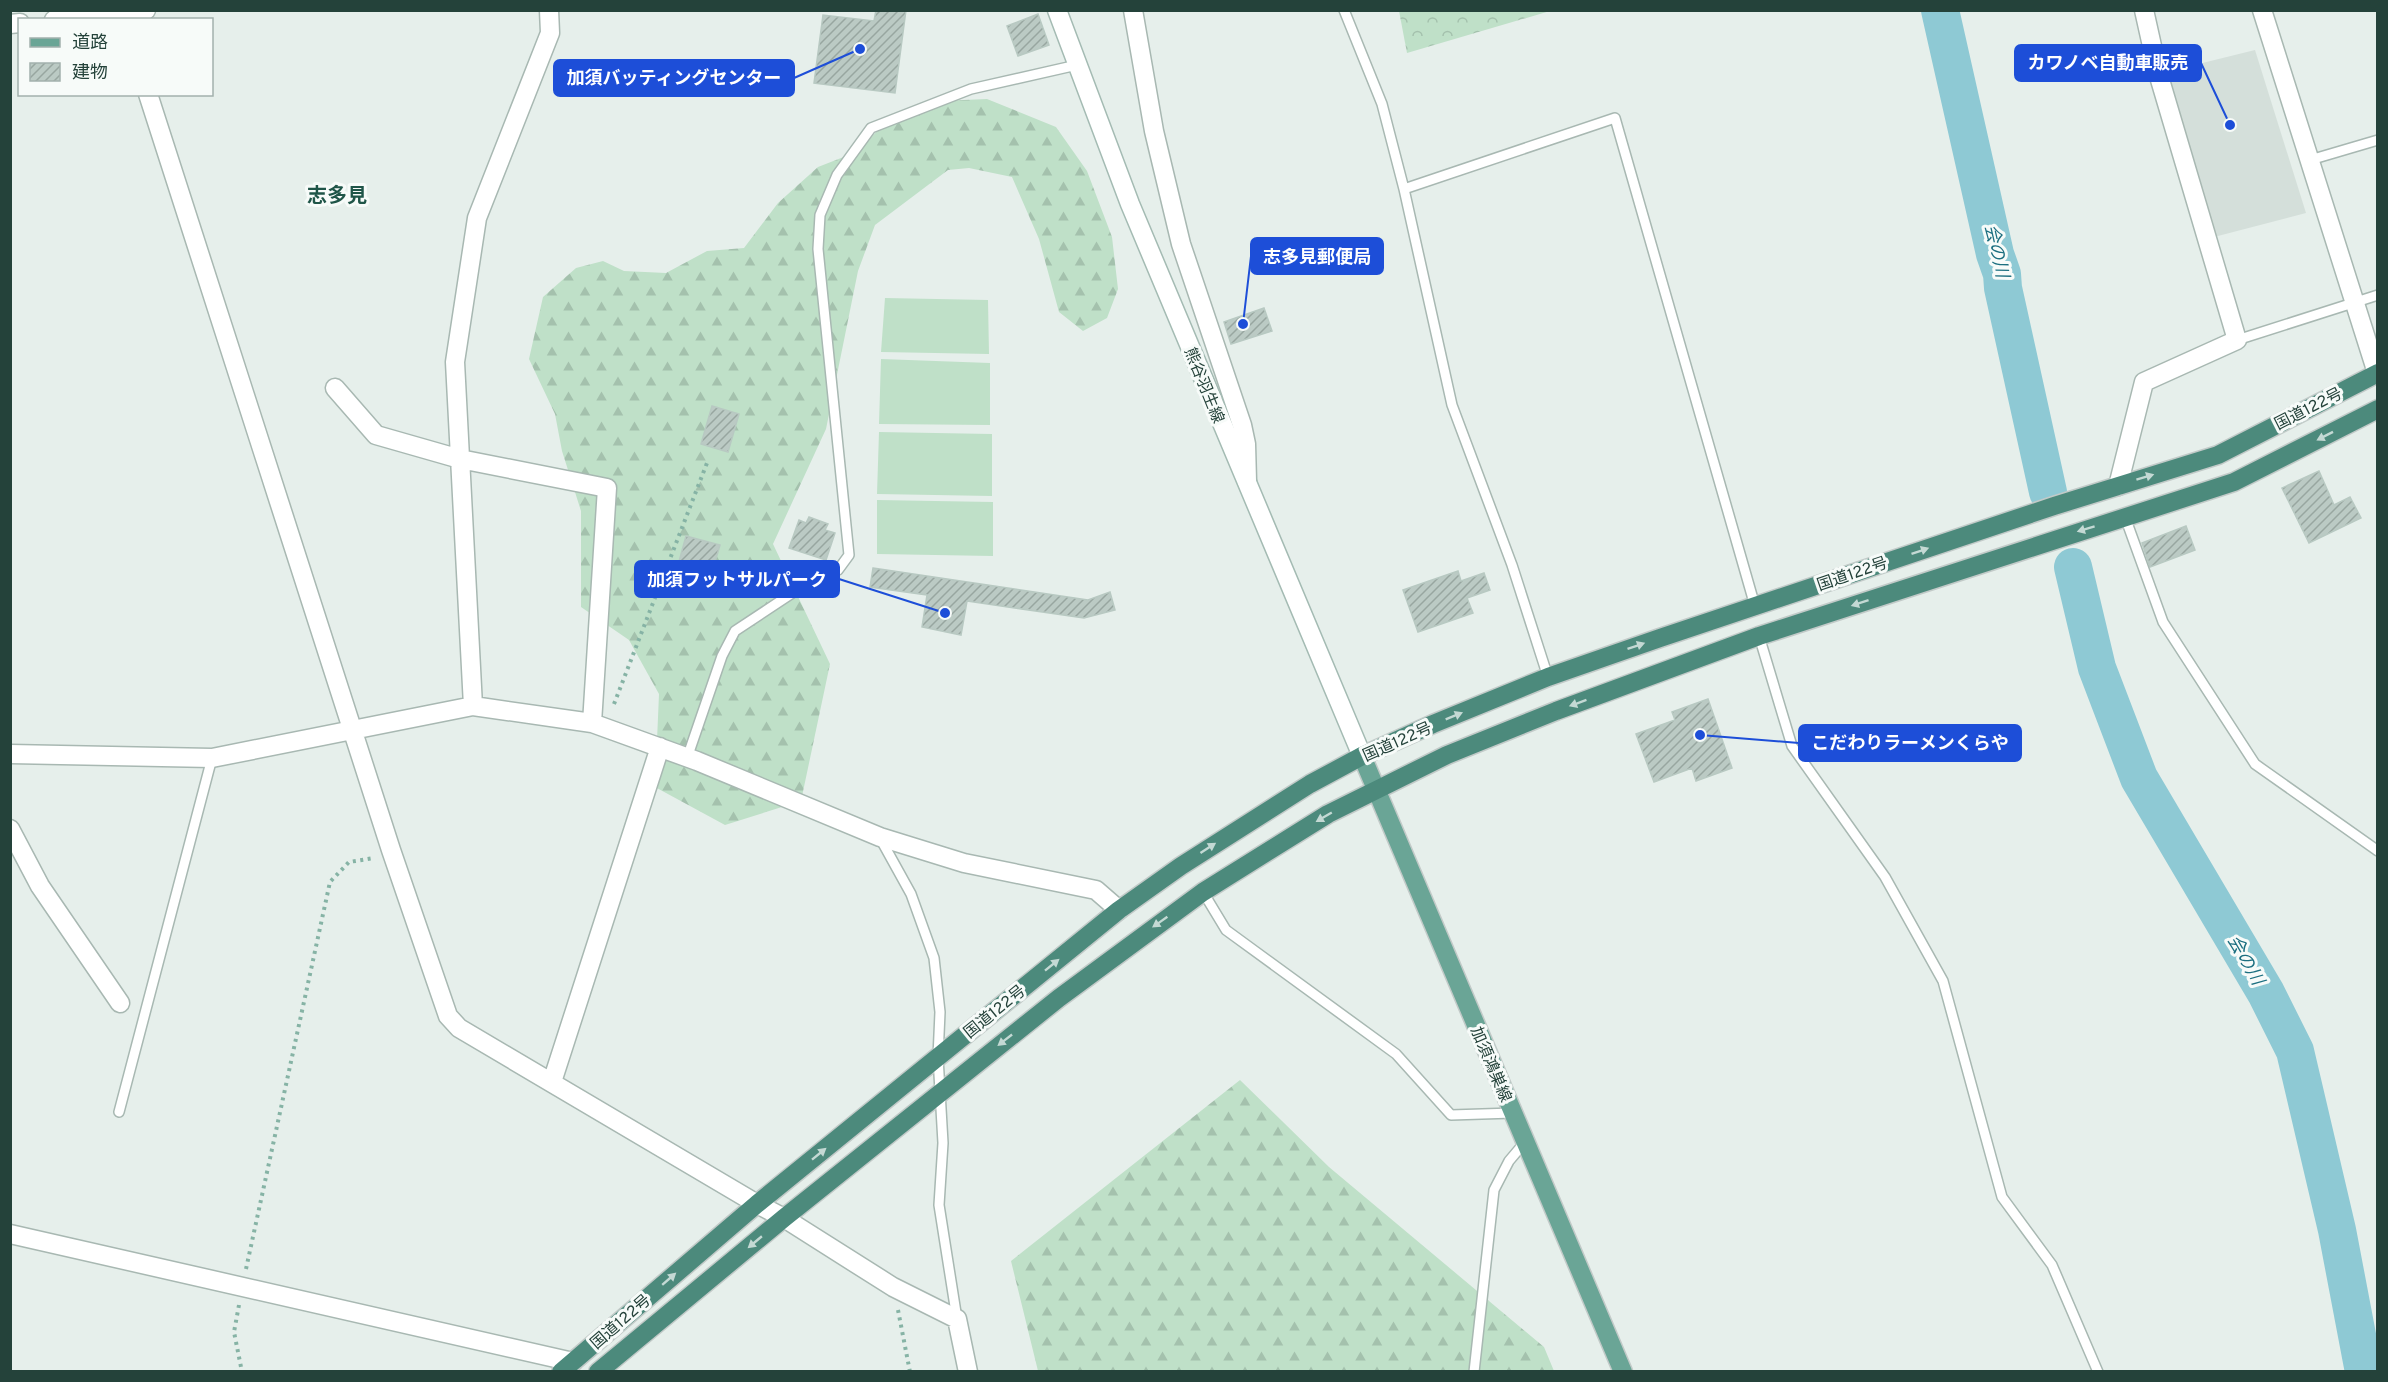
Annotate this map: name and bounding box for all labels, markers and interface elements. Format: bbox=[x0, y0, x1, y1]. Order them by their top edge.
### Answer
legend bbox=[18, 18, 213, 96]
text: 道路 bbox=[72, 32, 108, 55]
callout: カワノベ自動車販売 bbox=[2015, 45, 2201, 81]
text: カワノベ自動車販売 bbox=[2027, 53, 2189, 76]
callout: 加須バッティングセンター bbox=[554, 60, 794, 96]
text: 建物 bbox=[72, 62, 108, 85]
text: 加須バッティングセンター bbox=[567, 68, 781, 91]
district label: 志多見 bbox=[307, 184, 367, 210]
water label: 会の川 bbox=[1978, 222, 2013, 282]
callout: 志多見郵便局 bbox=[1251, 238, 1383, 274]
text: 志多見郵便局 bbox=[1263, 247, 1371, 270]
street label: 熊谷羽生線 bbox=[1179, 345, 1227, 427]
street label: 国道122号 bbox=[2272, 384, 2346, 435]
one-way arrow bbox=[2317, 431, 2334, 441]
one-way arrow bbox=[2136, 472, 2154, 482]
one-way arrow bbox=[2077, 525, 2095, 534]
one-way arrow bbox=[1911, 545, 1929, 555]
street label: 国道122号 bbox=[1815, 553, 1891, 596]
callout: 加須フットサルパーク bbox=[635, 561, 839, 597]
text: 加須フットサルパーク bbox=[647, 570, 827, 593]
one-way arrow bbox=[1851, 598, 1869, 608]
one-way arrow bbox=[1627, 641, 1645, 651]
one-way arrow bbox=[1569, 699, 1587, 708]
one-way arrow bbox=[1445, 711, 1463, 721]
street label: 国道122号 bbox=[1360, 719, 1435, 767]
callout: こだわりラーメンくらや bbox=[1799, 725, 2021, 761]
text: こだわりラーメンくらや bbox=[1811, 733, 2009, 756]
one-way arrow bbox=[1316, 811, 1332, 822]
one-way arrow bbox=[1200, 843, 1216, 854]
one-way arrow bbox=[1153, 916, 1169, 928]
water label: 会の川 bbox=[2221, 932, 2269, 992]
one-way arrow bbox=[1044, 958, 1060, 971]
street label: 国道122号 bbox=[960, 982, 1030, 1043]
street label: 加須鴻巣線 bbox=[1465, 1024, 1515, 1106]
one-way arrow bbox=[997, 1034, 1013, 1047]
one-way arrow bbox=[811, 1147, 827, 1160]
one-way arrow bbox=[747, 1235, 763, 1248]
one-way arrow bbox=[662, 1272, 677, 1286]
street label: 国道122号 bbox=[587, 1291, 656, 1354]

